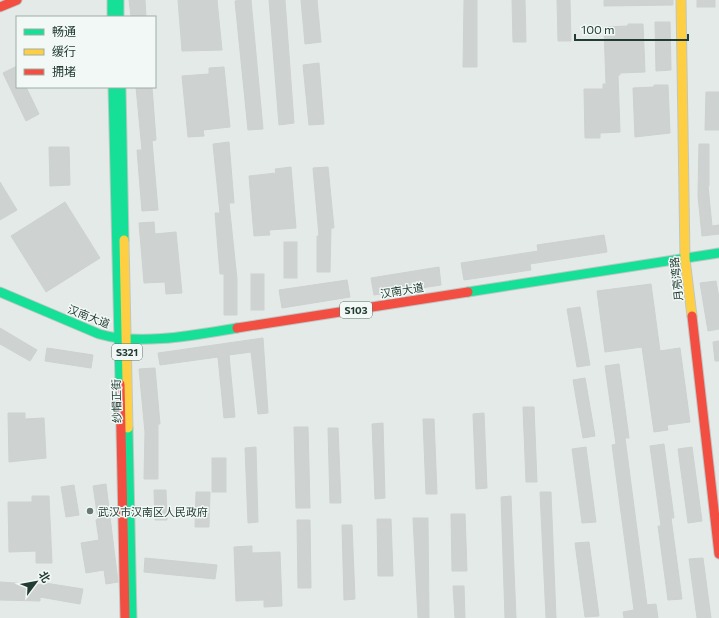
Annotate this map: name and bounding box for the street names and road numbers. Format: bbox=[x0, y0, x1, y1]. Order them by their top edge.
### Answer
street label: 月亮湾路 bbox=[667, 256, 685, 302]
street label: 汉南大道 bbox=[379, 280, 425, 300]
street label: 汉南大道 bbox=[66, 302, 112, 330]
road number: S103 bbox=[340, 302, 372, 318]
road number: S321 bbox=[112, 344, 142, 360]
street label: 纱帽正街 bbox=[109, 379, 123, 423]

